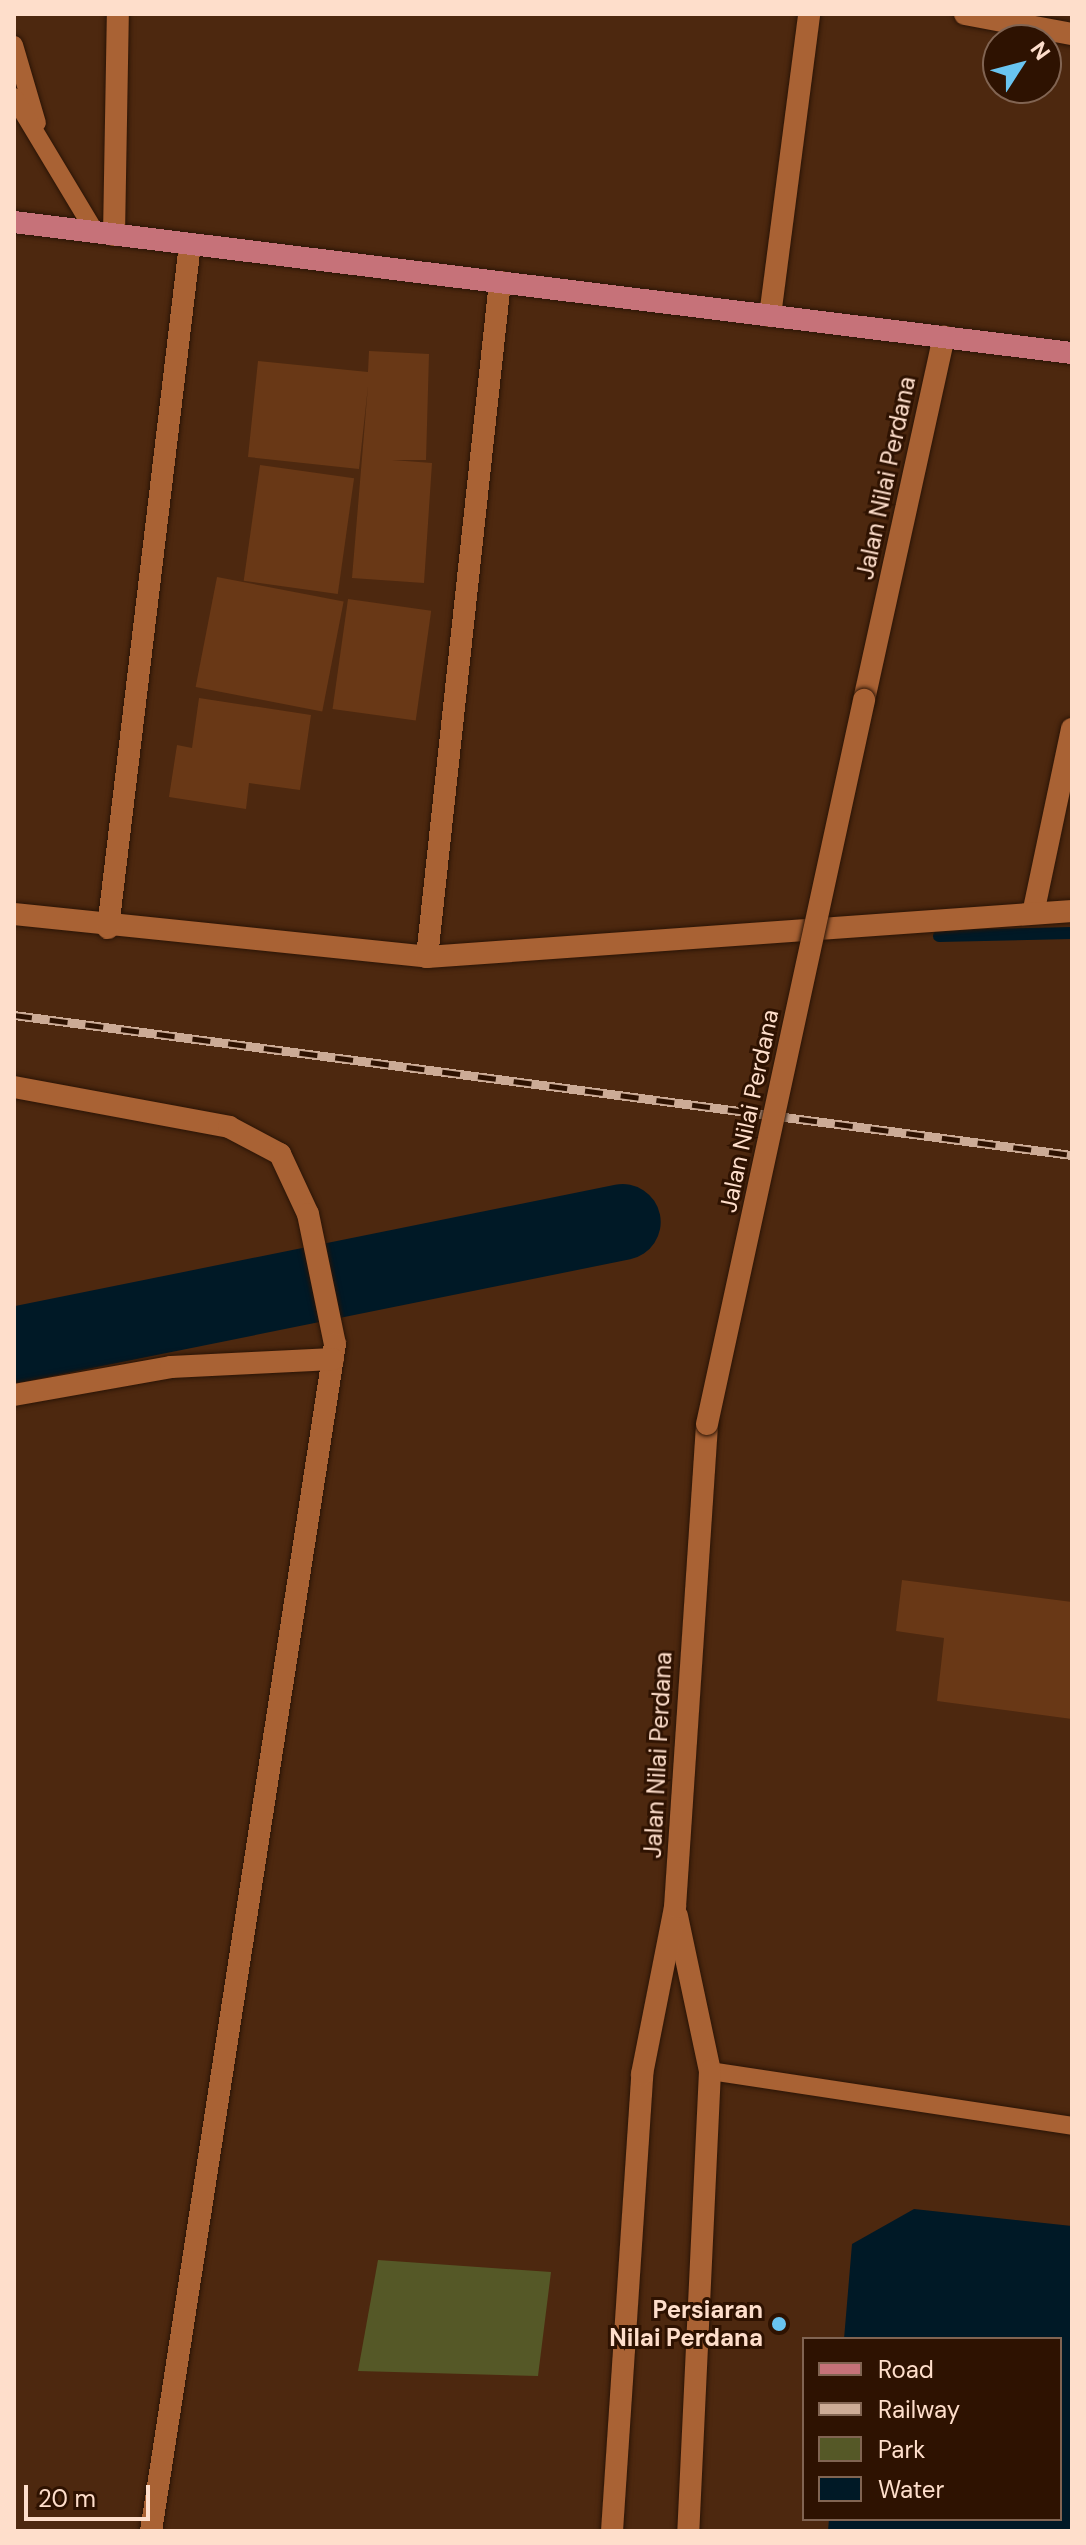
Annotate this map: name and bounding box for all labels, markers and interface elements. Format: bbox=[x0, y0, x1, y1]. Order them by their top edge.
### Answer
north arrow bbox=[982, 24, 1062, 104]
text: N bbox=[1024, 36, 1057, 66]
street label: Jalan Nilai Perdana bbox=[850, 374, 922, 582]
street label: Jalan Nilai Perdana bbox=[713, 1007, 785, 1215]
street label: Jalan Nilai Perdana bbox=[638, 1651, 678, 1859]
place label: Persiaran Nilai Perdana bbox=[609, 2296, 763, 2352]
marker: Persiaran Nilai Perdana bbox=[770, 2315, 788, 2333]
legend bbox=[802, 2337, 1062, 2521]
text: Road bbox=[878, 2354, 934, 2385]
text: Railway bbox=[878, 2394, 960, 2425]
text: Park bbox=[878, 2434, 925, 2465]
scale bar bbox=[28, 2469, 154, 2519]
text: Water bbox=[878, 2474, 944, 2505]
text: 20 m bbox=[38, 2483, 96, 2514]

